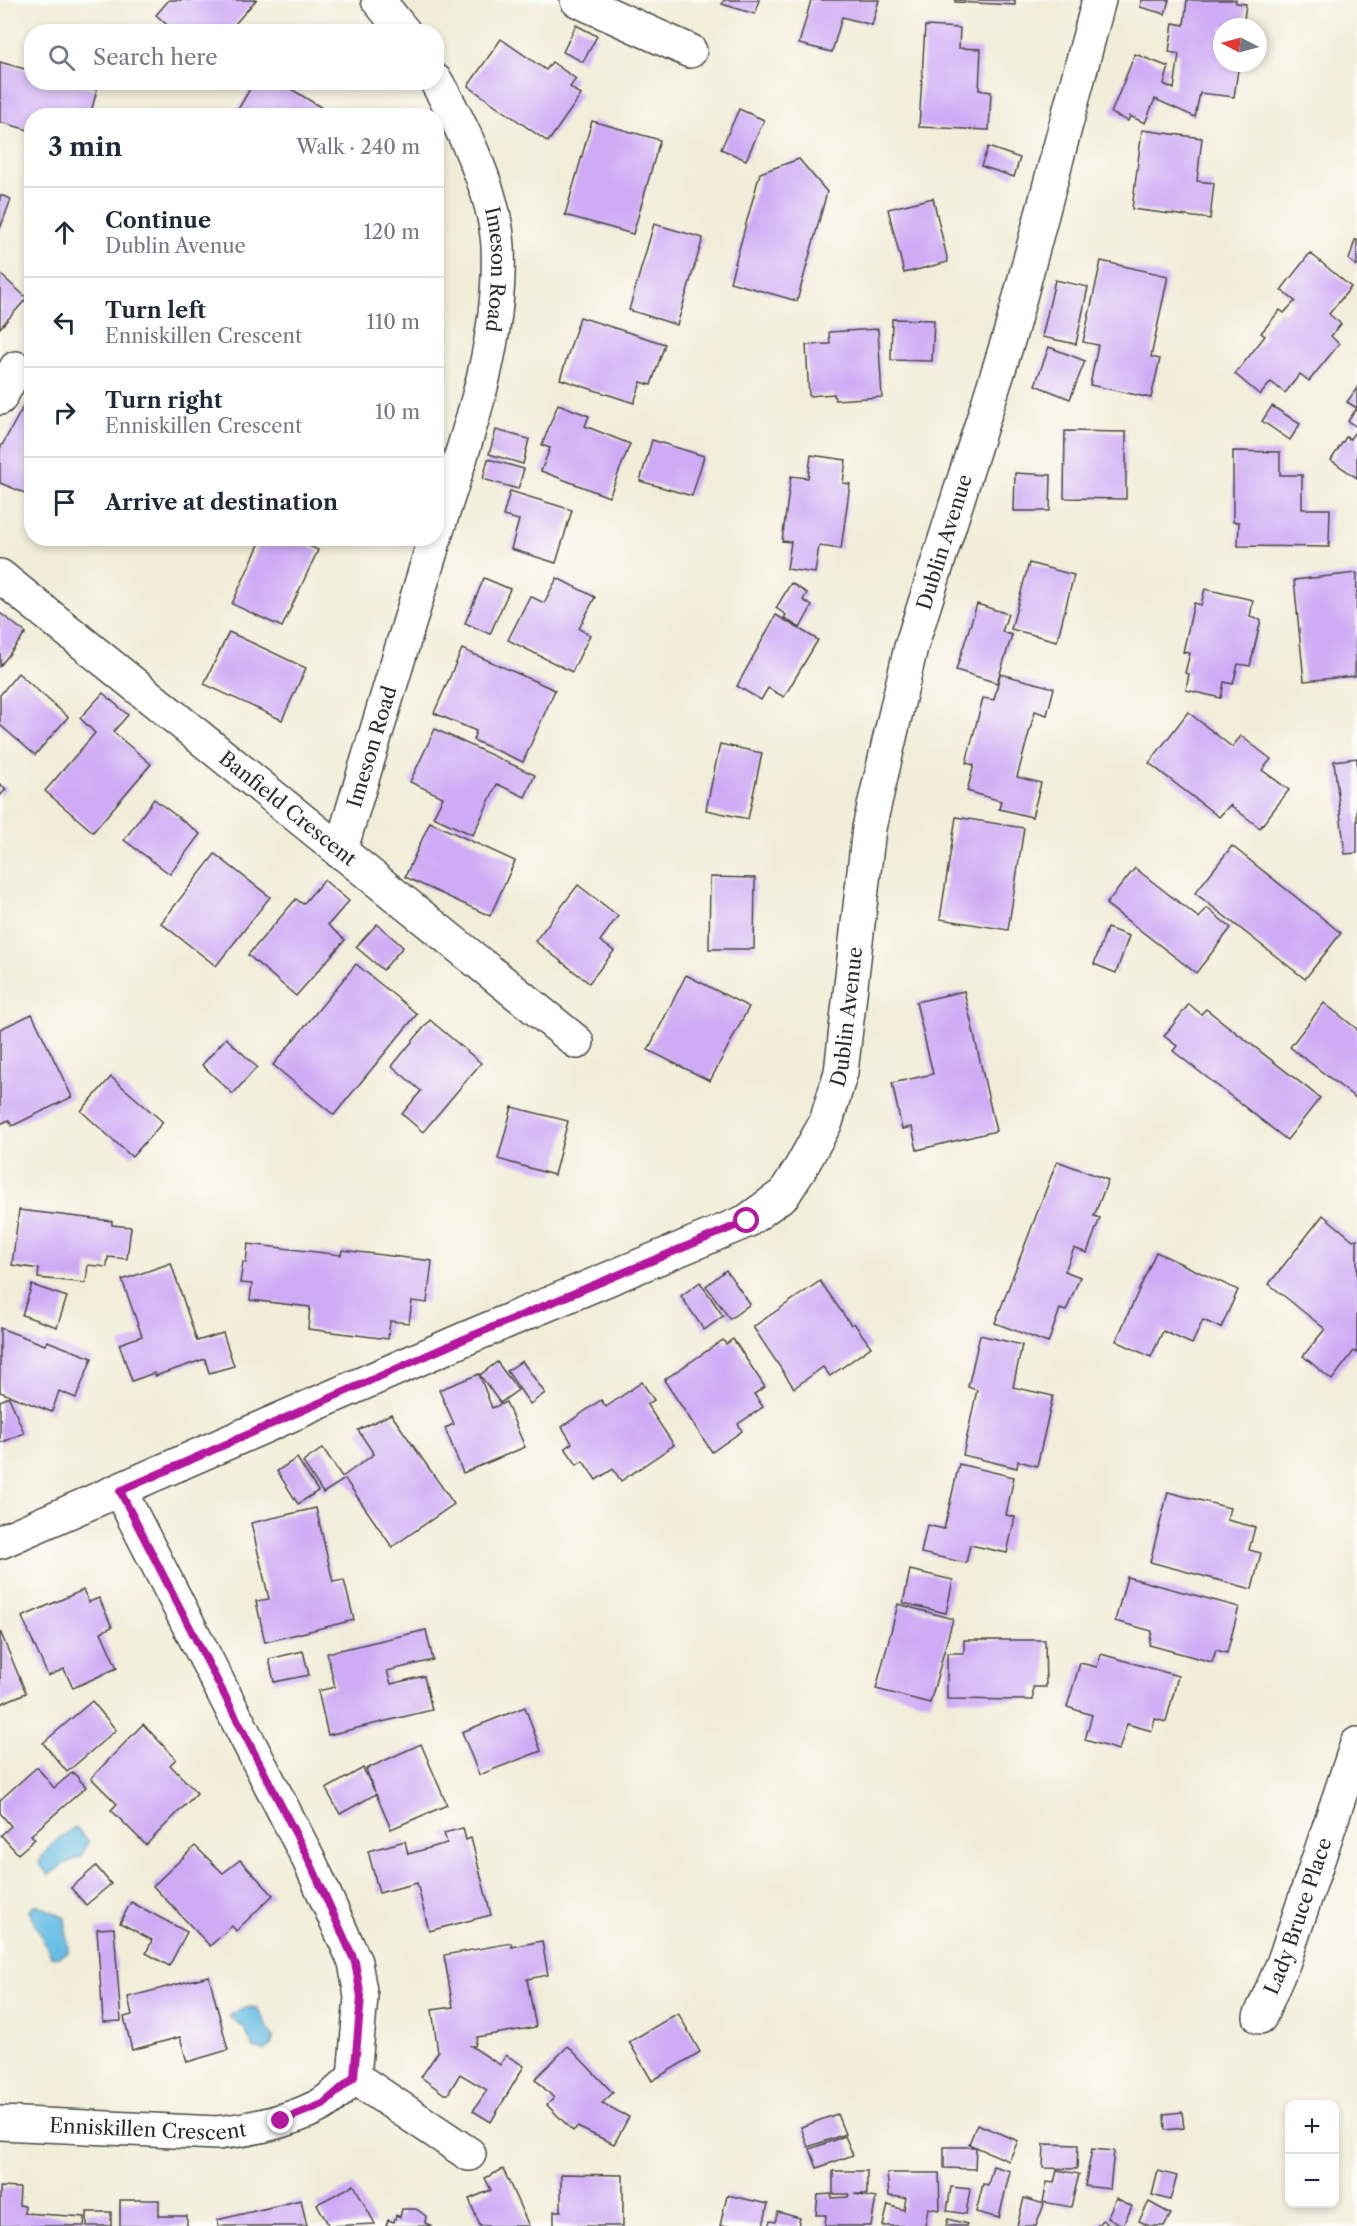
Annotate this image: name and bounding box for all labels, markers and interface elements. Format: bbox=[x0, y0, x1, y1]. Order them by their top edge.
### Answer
north arrow bbox=[1213, 18, 1267, 72]
search box bbox=[24, 24, 444, 90]
icon: search bbox=[45, 41, 78, 74]
text: Search here bbox=[93, 44, 218, 71]
text: 3 min bbox=[48, 131, 122, 163]
text: Walk · 240 m bbox=[296, 135, 420, 159]
street label: Imeson Road bbox=[480, 204, 510, 334]
text: Continue bbox=[105, 207, 211, 234]
icon: ahead bbox=[48, 216, 81, 249]
text: 120 m bbox=[363, 220, 420, 244]
text: Dublin Avenue bbox=[105, 234, 246, 258]
text: Turn left bbox=[105, 297, 206, 324]
icon: left bbox=[48, 306, 81, 339]
text: 110 m bbox=[367, 310, 420, 334]
text: Enniskillen Crescent bbox=[105, 324, 302, 348]
text: Turn right bbox=[105, 387, 223, 414]
icon: right bbox=[48, 396, 81, 429]
text: 10 m bbox=[375, 400, 420, 424]
text: Enniskillen Crescent bbox=[105, 414, 302, 438]
street label: Dublin Avenue bbox=[912, 471, 977, 613]
icon: arrive bbox=[48, 486, 81, 519]
text: Arrive at destination bbox=[105, 489, 338, 516]
street label: Imeson Road bbox=[342, 683, 402, 810]
street label: Banfield Crescent bbox=[214, 746, 361, 871]
street label: Dublin Avenue bbox=[825, 945, 867, 1090]
route start bbox=[733, 1207, 759, 1233]
street label: Lady Bruce Place bbox=[1259, 1835, 1337, 1998]
map controls bbox=[1285, 2100, 1339, 2208]
button: + bbox=[1285, 2100, 1339, 2154]
route end bbox=[267, 2107, 293, 2133]
street label: Enniskillen Crescent bbox=[49, 2113, 248, 2145]
button: − bbox=[1285, 2154, 1339, 2208]

